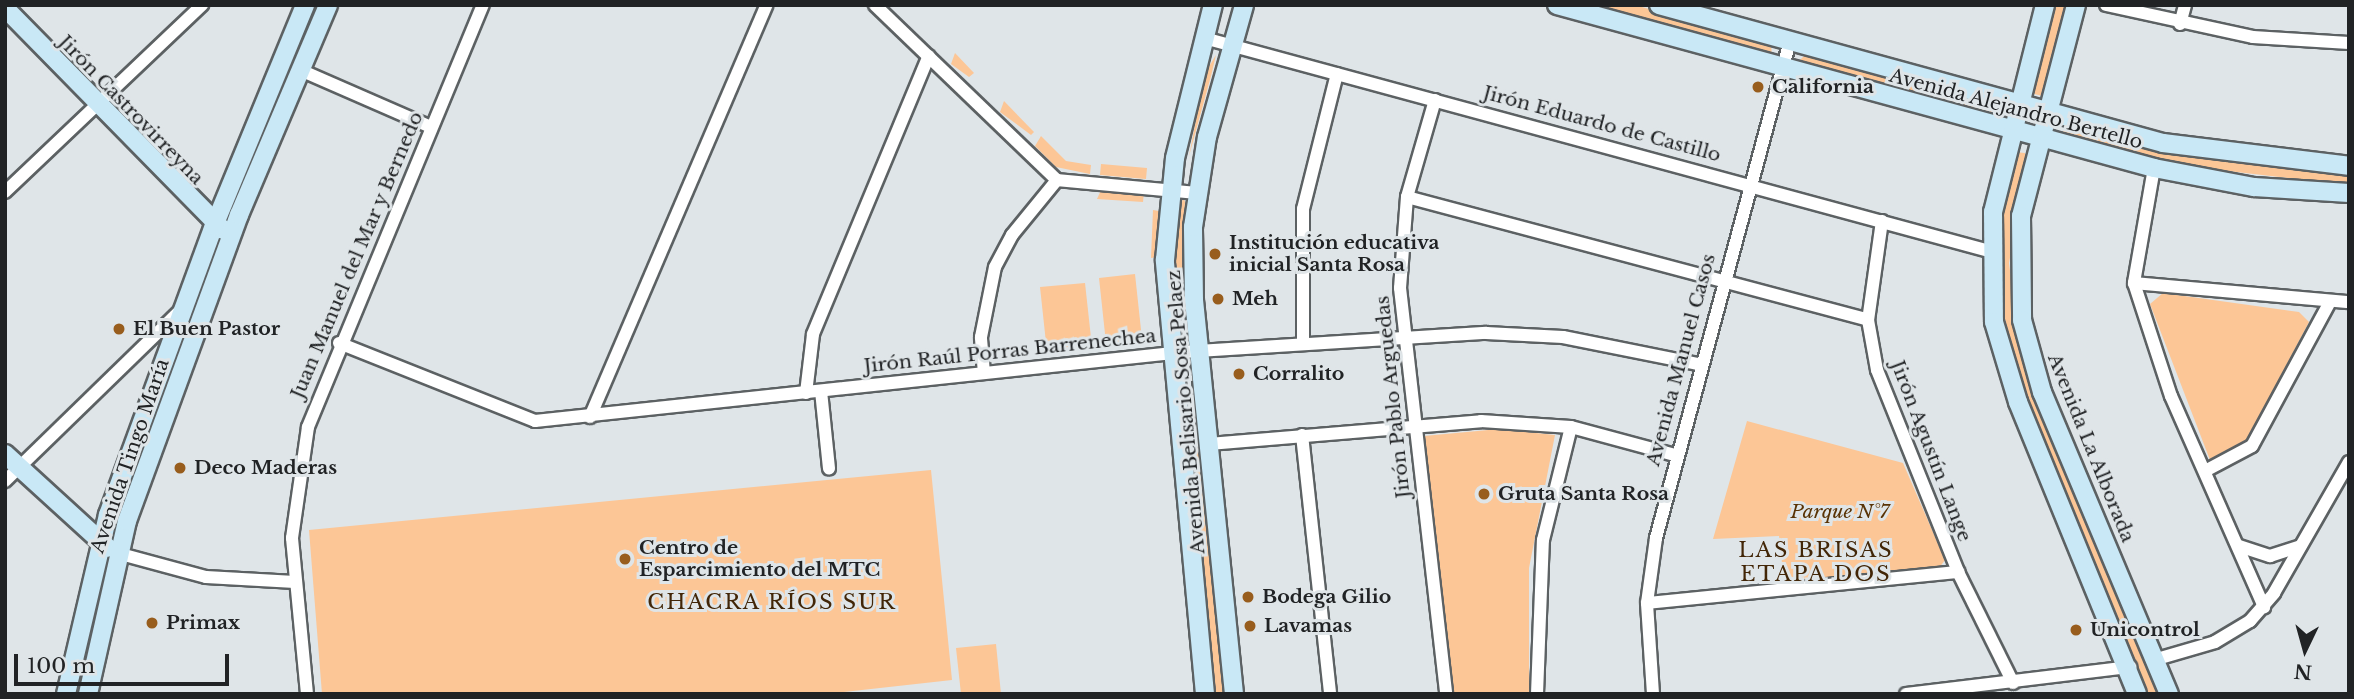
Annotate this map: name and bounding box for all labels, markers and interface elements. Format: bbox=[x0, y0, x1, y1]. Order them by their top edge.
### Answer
street label: Jirón Castrovirreyna bbox=[54, 31, 208, 189]
street label: Avenida Alejandro Bertello bbox=[1886, 64, 2146, 154]
place label: California bbox=[1772, 76, 1874, 98]
marker: California bbox=[1750, 79, 1766, 95]
street label: Jirón Eduardo de Castillo bbox=[1481, 81, 1723, 167]
street label: Juan Manuel del Mar y Bernedo bbox=[286, 107, 428, 403]
place label: Institución educativa inicial Santa Rosa bbox=[1229, 232, 1439, 276]
marker: Institución educativa inicial Santa Rosa bbox=[1207, 246, 1223, 262]
street label: Avenida Manuel Casos bbox=[1642, 251, 1720, 469]
street label: Avenida Belisario Sosa Pelaez bbox=[1162, 269, 1210, 555]
place label: Meh bbox=[1232, 288, 1278, 310]
marker: Meh bbox=[1210, 291, 1226, 307]
street label: Jirón Pablo Arguedas bbox=[1371, 294, 1415, 500]
place label: El Buen Pastor bbox=[133, 318, 280, 340]
marker: El Buen Pastor bbox=[111, 321, 127, 337]
street label: Jirón Raúl Porras Barrenechea bbox=[863, 324, 1157, 378]
street label: Avenida La Alborada bbox=[2043, 350, 2139, 546]
street label: Avenida Tingo María bbox=[86, 356, 174, 556]
street label: Jirón Agustín Lange bbox=[1886, 357, 1976, 545]
place label: Corralito bbox=[1253, 363, 1344, 385]
marker: Corralito bbox=[1231, 366, 1247, 382]
place label: Deco Maderas bbox=[194, 457, 337, 479]
marker: Deco Maderas bbox=[172, 460, 188, 476]
place label: Gruta Santa Rosa bbox=[1498, 483, 1669, 505]
marker: Gruta Santa Rosa bbox=[1476, 486, 1492, 502]
park label: Parque N°7 bbox=[1790, 501, 1890, 523]
place label: Centro de Esparcimiento del MTC bbox=[639, 537, 880, 581]
district label: LAS BRISAS ETAPA DOS bbox=[1740, 537, 1892, 587]
marker: Centro de Esparcimiento del MTC bbox=[617, 551, 633, 567]
place label: Bodega Gilio bbox=[1262, 586, 1391, 608]
district label: CHACRA RÍOS SUR bbox=[649, 589, 895, 615]
marker: Bodega Gilio bbox=[1240, 589, 1256, 605]
place label: Primax bbox=[166, 612, 240, 634]
marker: Primax bbox=[144, 615, 160, 631]
place label: Lavamas bbox=[1264, 615, 1352, 637]
north arrow bbox=[2270, 615, 2340, 685]
marker: Lavamas bbox=[1242, 618, 1258, 634]
place label: Unicontrol bbox=[2090, 619, 2200, 641]
marker: Unicontrol bbox=[2068, 622, 2084, 638]
scale bar bbox=[18, 640, 233, 684]
text: 100 m bbox=[27, 653, 95, 679]
text: N bbox=[2293, 659, 2313, 684]

